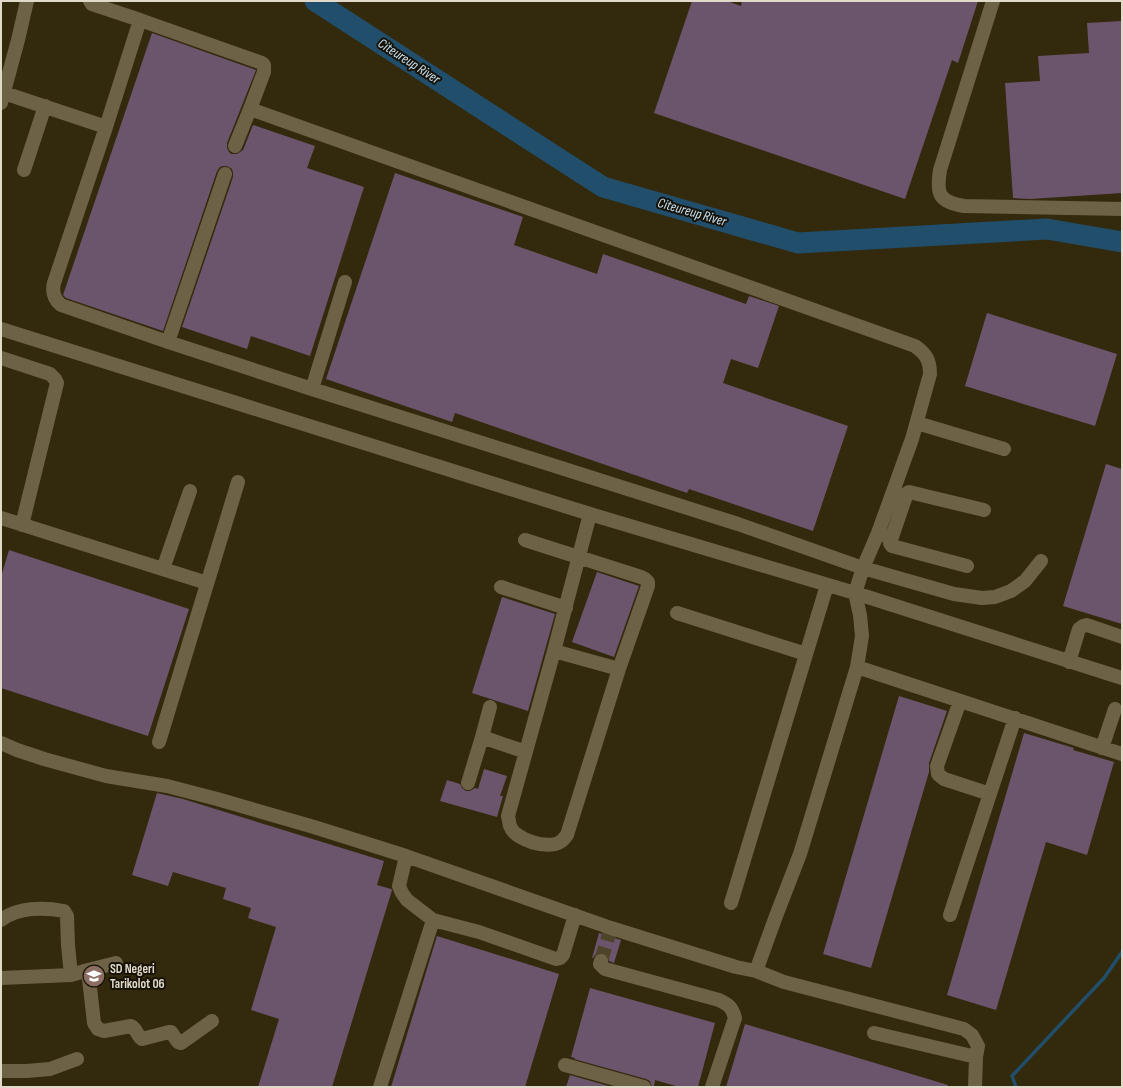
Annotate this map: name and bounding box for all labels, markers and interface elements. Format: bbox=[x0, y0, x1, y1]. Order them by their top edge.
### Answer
water label: Citeureup River bbox=[375, 35, 444, 88]
water label: Citeureup River bbox=[656, 194, 729, 230]
place label: SD Negeri Tarikolot 06 bbox=[110, 961, 165, 992]
school or university icon: SD Negeri Tarikolot 06 bbox=[81, 963, 107, 989]

